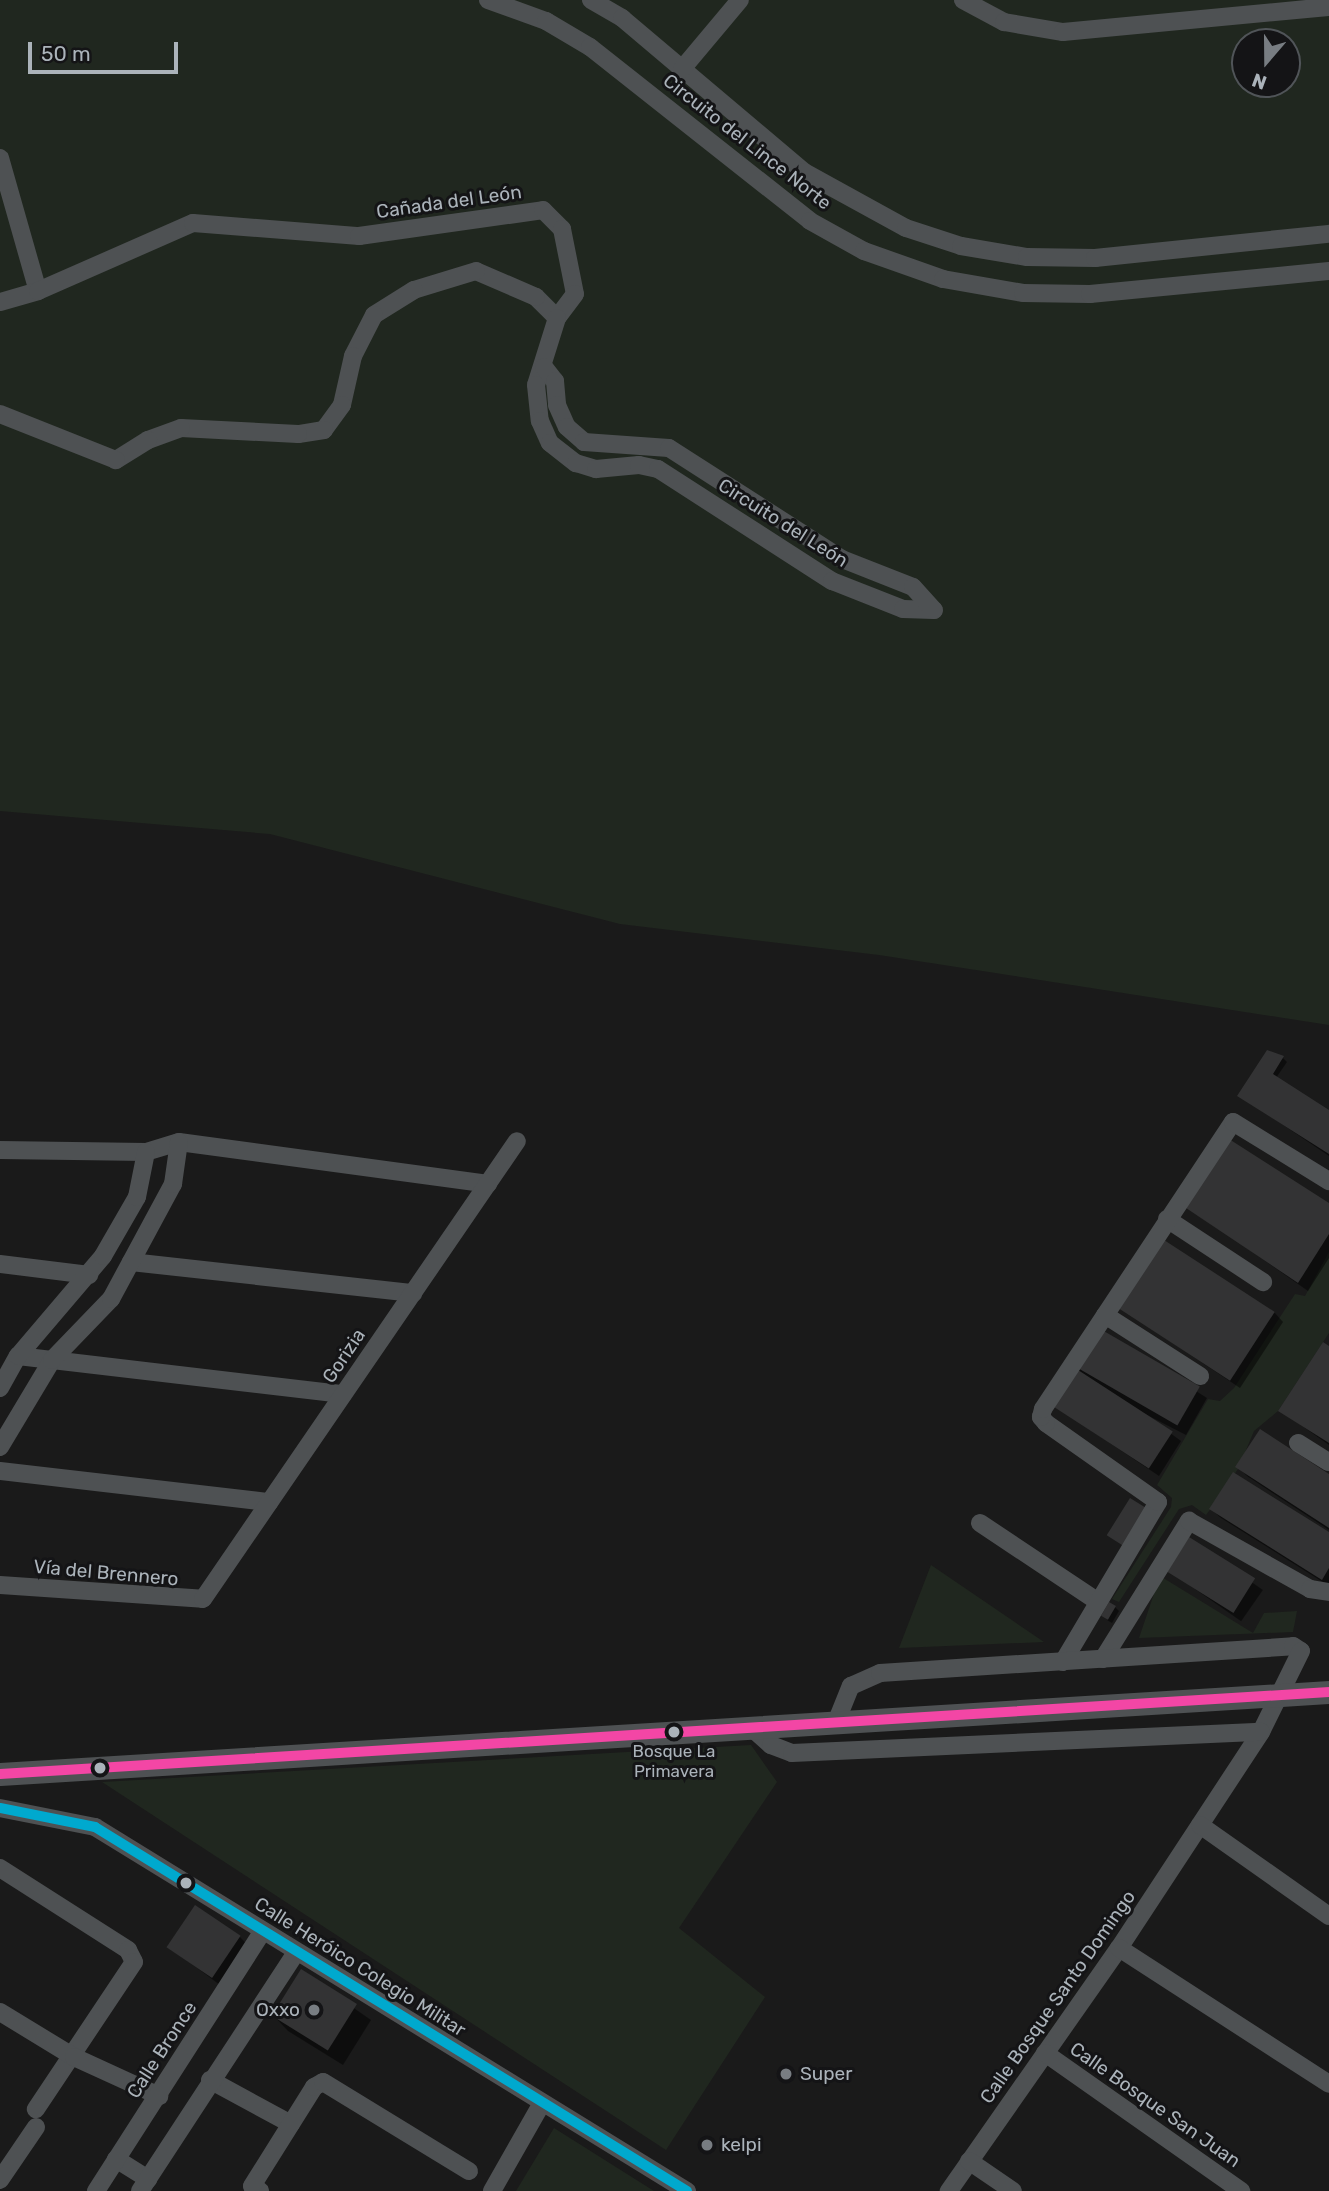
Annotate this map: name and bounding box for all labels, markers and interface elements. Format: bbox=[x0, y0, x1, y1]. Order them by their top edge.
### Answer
scale bar bbox=[32, 28, 182, 72]
north arrow bbox=[1231, 28, 1301, 98]
text: 50 m bbox=[41, 41, 91, 66]
text: N bbox=[1249, 68, 1270, 94]
street label: Circuito del Lince Norte bbox=[658, 69, 836, 215]
street label: Cañada del León bbox=[375, 181, 523, 223]
street label: Circuito del León bbox=[714, 474, 852, 572]
street label: Gorizia bbox=[318, 1325, 370, 1387]
street label: Vía del Brennero bbox=[33, 1555, 179, 1591]
marker: Bosque La Primavera bbox=[667, 1725, 681, 1739]
place label: Bosque La Primavera bbox=[633, 1742, 715, 1782]
unlabelled marker bbox=[93, 1761, 107, 1775]
unlabelled marker bbox=[179, 1876, 193, 1890]
street label: Calle Bosque Santo Domingo bbox=[976, 1886, 1140, 2108]
street label: Calle Heróico Colegio Militar bbox=[250, 1892, 470, 2042]
street label: Calle Bronce bbox=[122, 1997, 202, 2103]
place label: Oxxo bbox=[256, 1999, 300, 2021]
marker: Oxxo bbox=[306, 2002, 322, 2018]
street label: Calle Bosque San Juan bbox=[1065, 2037, 1245, 2173]
place label: Super bbox=[800, 2063, 852, 2085]
marker: Super bbox=[778, 2066, 794, 2082]
place label: kelpi bbox=[721, 2134, 762, 2156]
marker: kelpi bbox=[699, 2137, 715, 2153]

